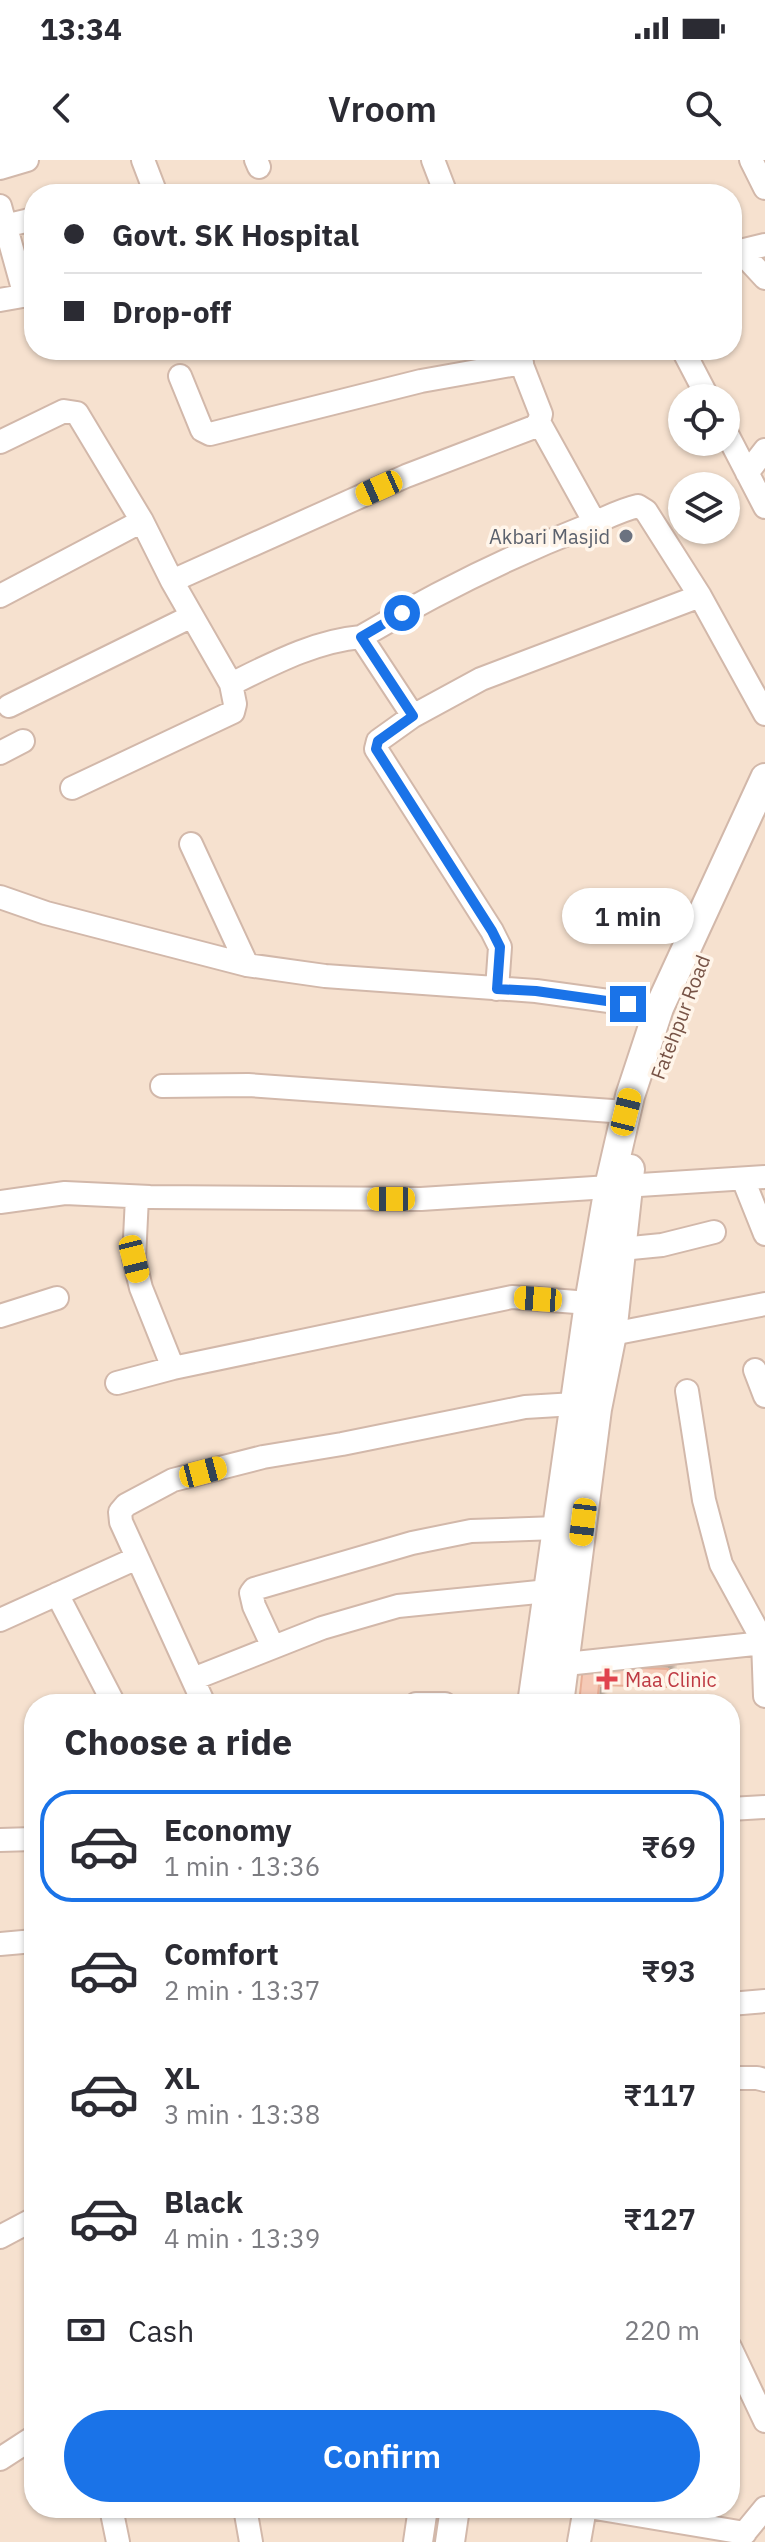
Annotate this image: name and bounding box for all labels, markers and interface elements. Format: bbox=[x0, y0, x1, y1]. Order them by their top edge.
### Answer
text: 13:34 bbox=[40, 9, 122, 48]
text: Vroom bbox=[328, 85, 437, 132]
icon: back bbox=[40, 86, 84, 130]
icon: search bbox=[681, 86, 725, 130]
text: Govt. SK Hospital bbox=[112, 215, 359, 254]
text: Drop-off bbox=[112, 292, 231, 331]
map controls bbox=[668, 384, 740, 544]
button: locate bbox=[668, 384, 740, 456]
car bbox=[352, 467, 406, 509]
button: layers bbox=[668, 472, 740, 544]
place label: Akbari Masjid bbox=[489, 523, 610, 550]
marker: Akbari Masjid bbox=[617, 527, 635, 545]
route start bbox=[384, 595, 420, 631]
callout: 1 min bbox=[562, 888, 694, 944]
text: 1 min bbox=[594, 899, 662, 933]
street label: Fatehpur Road bbox=[644, 951, 716, 1083]
route end bbox=[610, 986, 646, 1022]
car bbox=[609, 1086, 643, 1138]
car bbox=[367, 1187, 415, 1211]
car bbox=[117, 1233, 151, 1285]
car bbox=[513, 1285, 563, 1313]
car bbox=[177, 1454, 229, 1490]
car bbox=[568, 1497, 598, 1547]
place label: Maa Clinic bbox=[625, 1666, 717, 1693]
marker: Maa Clinic bbox=[596, 1668, 618, 1690]
text: Choose a ride bbox=[64, 1718, 292, 1765]
icon: car bbox=[68, 1810, 140, 1882]
text: Economy bbox=[164, 1810, 292, 1849]
text: ₹69 bbox=[641, 1827, 696, 1866]
text: 1 min · 13:36 bbox=[164, 1849, 320, 1883]
icon: car bbox=[68, 1934, 140, 2006]
text: Comfort bbox=[164, 1934, 279, 1973]
text: ₹93 bbox=[641, 1951, 696, 1990]
text: 2 min · 13:37 bbox=[164, 1973, 320, 2007]
icon: car bbox=[68, 2058, 140, 2130]
text: XL bbox=[164, 2058, 200, 2097]
text: ₹117 bbox=[623, 2075, 696, 2114]
text: 3 min · 13:38 bbox=[164, 2097, 320, 2131]
icon: car bbox=[68, 2182, 140, 2254]
text: Black bbox=[164, 2182, 243, 2221]
text: ₹127 bbox=[623, 2199, 696, 2238]
text: 4 min · 13:39 bbox=[164, 2221, 320, 2255]
icon: cash bbox=[64, 2308, 108, 2352]
text: Cash bbox=[128, 2311, 194, 2350]
text: 220 m bbox=[624, 2313, 700, 2347]
button: Confirm bbox=[64, 2410, 700, 2502]

